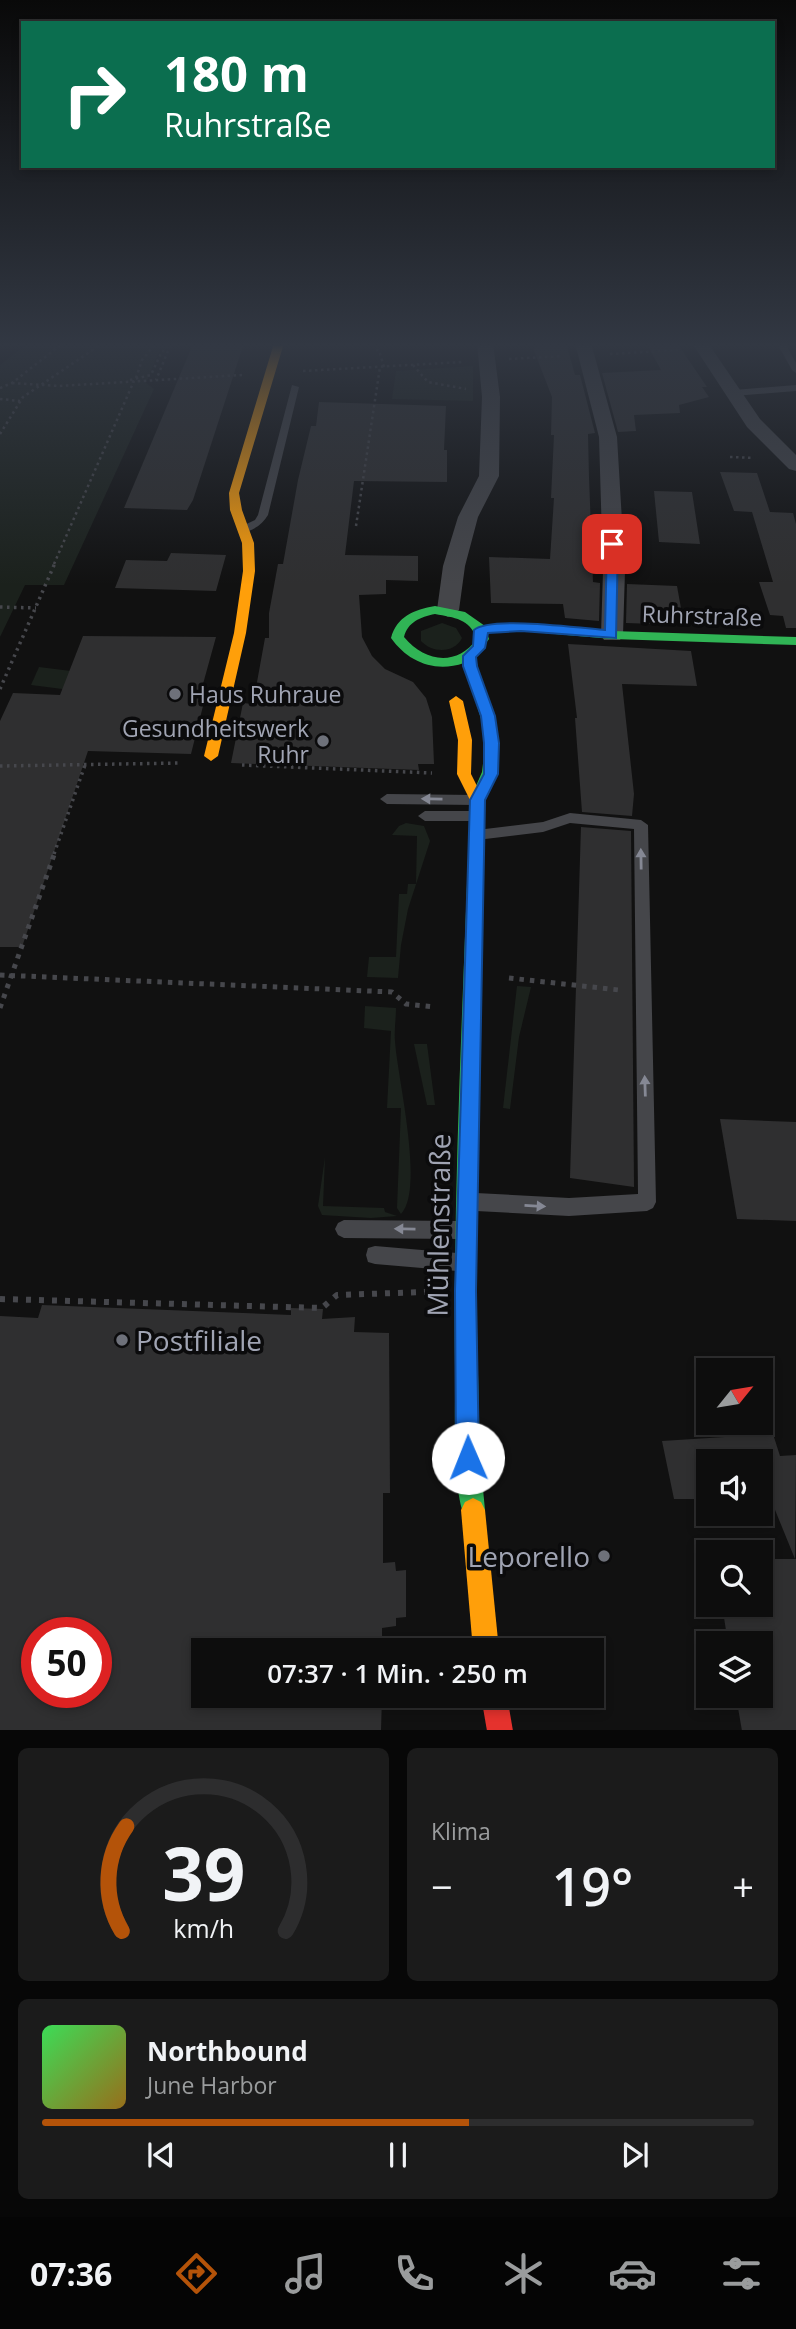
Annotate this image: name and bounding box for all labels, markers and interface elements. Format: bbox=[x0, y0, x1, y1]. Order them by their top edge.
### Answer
text: 180 m bbox=[164, 40, 309, 106]
icon: right bbox=[49, 49, 140, 140]
text: Ruhrstraße bbox=[164, 103, 331, 146]
pin bbox=[582, 514, 642, 574]
icon: arrive bbox=[593, 525, 631, 563]
street label: Ruhrstraße bbox=[641, 597, 763, 633]
place label: Haus Ruhraue bbox=[189, 678, 341, 710]
marker: Haus Ruhraue bbox=[167, 686, 183, 702]
place label: Gesundheitswerk Ruhr bbox=[122, 712, 310, 770]
marker: Gesundheitswerk Ruhr bbox=[315, 733, 331, 749]
one-way arrow bbox=[421, 793, 443, 805]
one-way arrow bbox=[636, 848, 647, 870]
one-way arrow bbox=[639, 1075, 650, 1097]
street label: Mühlenstraße bbox=[417, 1133, 459, 1317]
one-way arrow bbox=[525, 1200, 547, 1211]
one-way arrow bbox=[394, 1223, 416, 1235]
place label: Postfiliale bbox=[136, 1321, 262, 1359]
marker: Postfiliale bbox=[114, 1332, 130, 1348]
north arrow bbox=[696, 1358, 774, 1435]
map controls bbox=[696, 1358, 773, 1708]
position arrow bbox=[431, 1421, 505, 1495]
button: sound bbox=[696, 1449, 773, 1526]
place label: Leporello bbox=[468, 1537, 590, 1575]
button: search bbox=[696, 1540, 773, 1617]
marker: Leporello bbox=[596, 1548, 612, 1564]
speed limit sign: 50 bbox=[21, 1617, 112, 1708]
button: layers bbox=[696, 1631, 773, 1708]
text: 07:37 · 1 Min. · 250 m bbox=[267, 1655, 528, 1691]
text: Klima bbox=[431, 1815, 491, 1847]
text: 39 bbox=[162, 1823, 245, 1922]
text: 19° bbox=[552, 1850, 633, 1921]
text: − bbox=[431, 1860, 453, 1912]
text: + bbox=[732, 1860, 754, 1912]
text: km/h bbox=[173, 1910, 234, 1944]
text: Northbound bbox=[147, 2033, 308, 2069]
text: June Harbor bbox=[147, 2069, 277, 2101]
icon: previous bbox=[142, 2136, 180, 2174]
icon: pause bbox=[379, 2136, 417, 2174]
icon: next bbox=[616, 2136, 654, 2174]
icon: directions bbox=[172, 2249, 221, 2298]
icon: music bbox=[281, 2249, 330, 2298]
icon: phone bbox=[390, 2249, 439, 2298]
icon: climate bbox=[499, 2249, 548, 2298]
icon: car bbox=[608, 2249, 657, 2298]
icon: filters bbox=[717, 2249, 766, 2298]
text: 07:36 bbox=[30, 2252, 112, 2295]

